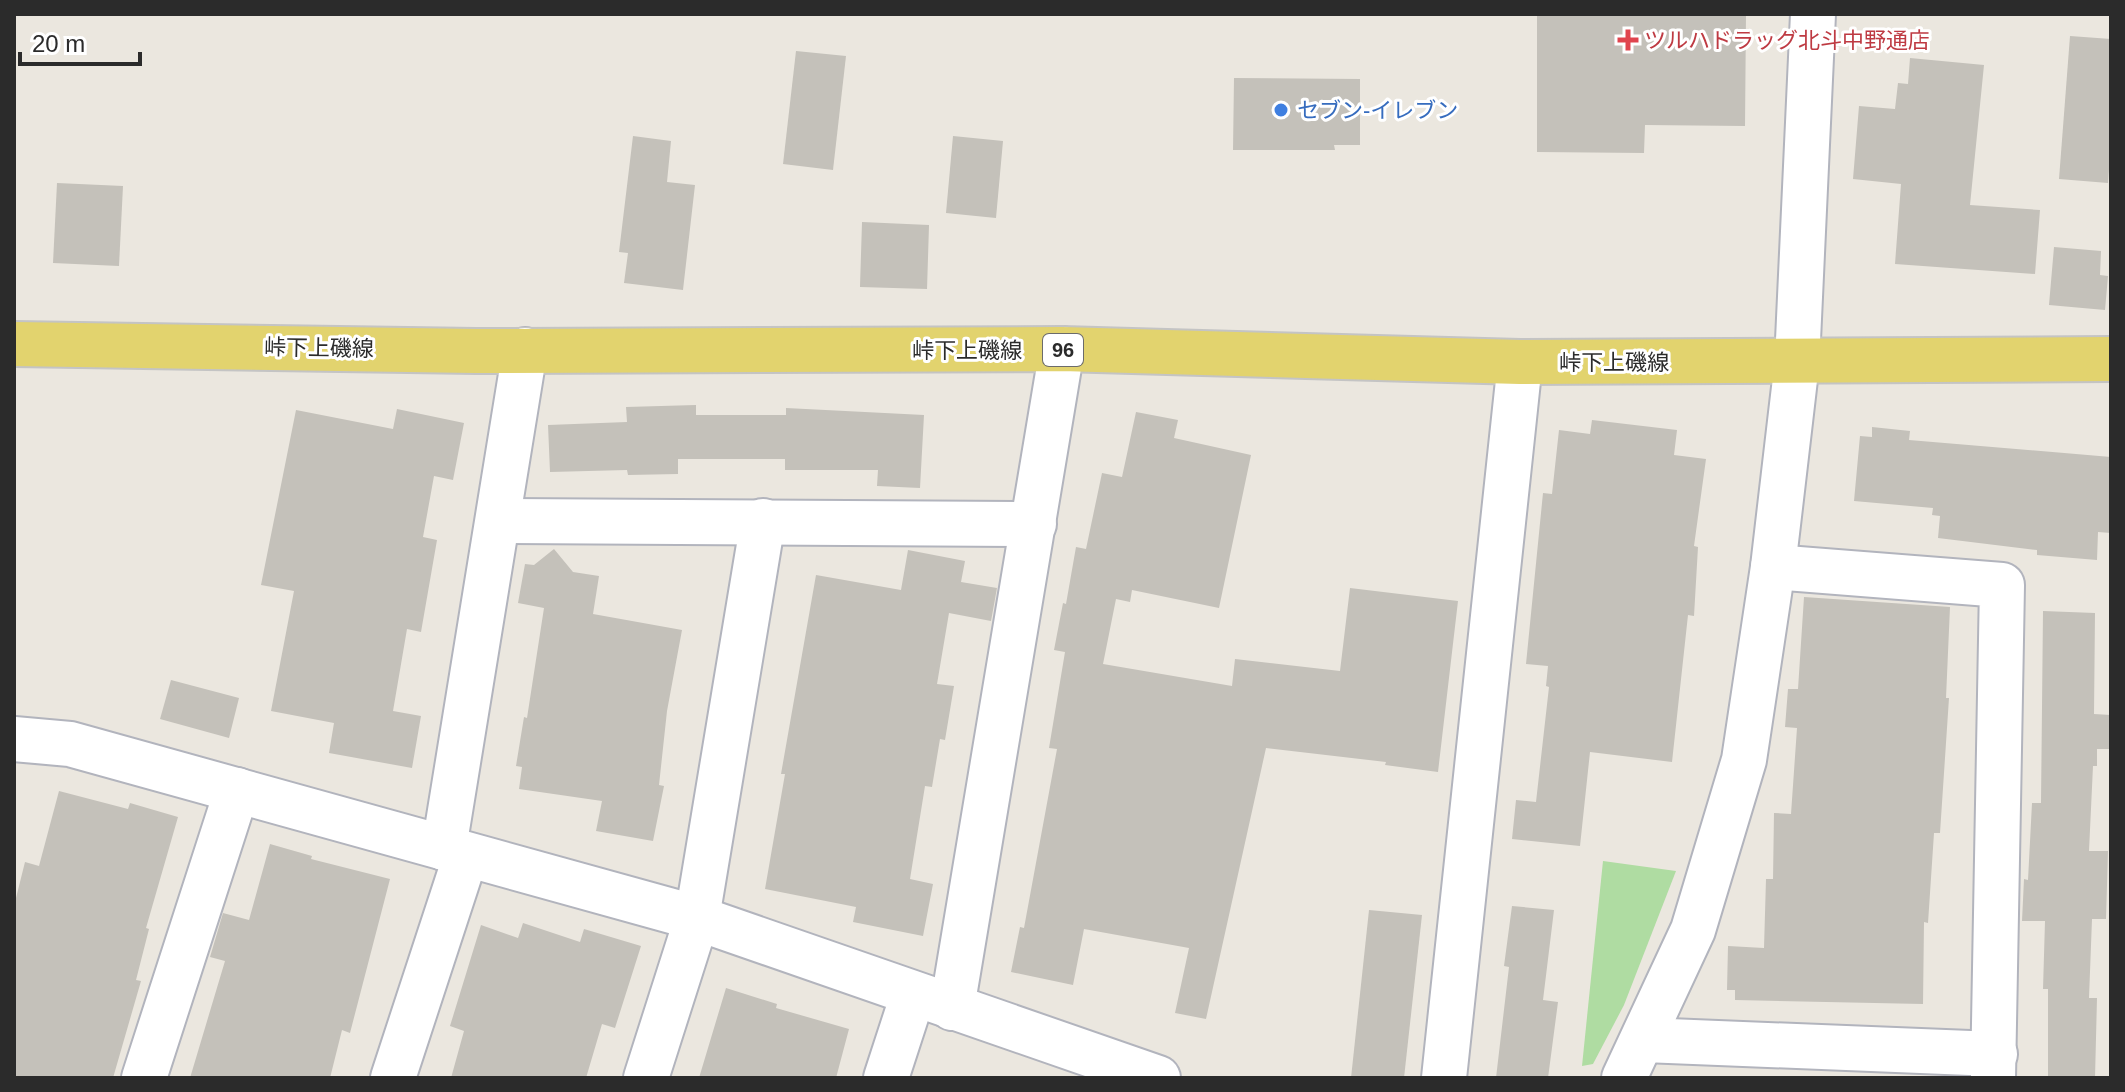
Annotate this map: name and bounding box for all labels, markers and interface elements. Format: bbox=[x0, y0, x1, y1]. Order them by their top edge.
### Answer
scale bar bbox=[20, 16, 140, 66]
place label: ツルハドラッグ北斗中野通店 bbox=[1644, 28, 1930, 53]
text: 20 m bbox=[32, 30, 85, 57]
marker: ツルハドラッグ北斗中野通店 bbox=[1619, 31, 1637, 49]
place label: セブン-イレブン bbox=[1297, 98, 1458, 123]
marker: セブン-イレブン bbox=[1272, 101, 1290, 119]
road number: 96 bbox=[1043, 334, 1083, 366]
street label: 峠下上磯線 bbox=[264, 335, 374, 361]
street label: 峠下上磯線 bbox=[912, 338, 1022, 363]
street label: 峠下上磯線 bbox=[1559, 350, 1669, 375]

